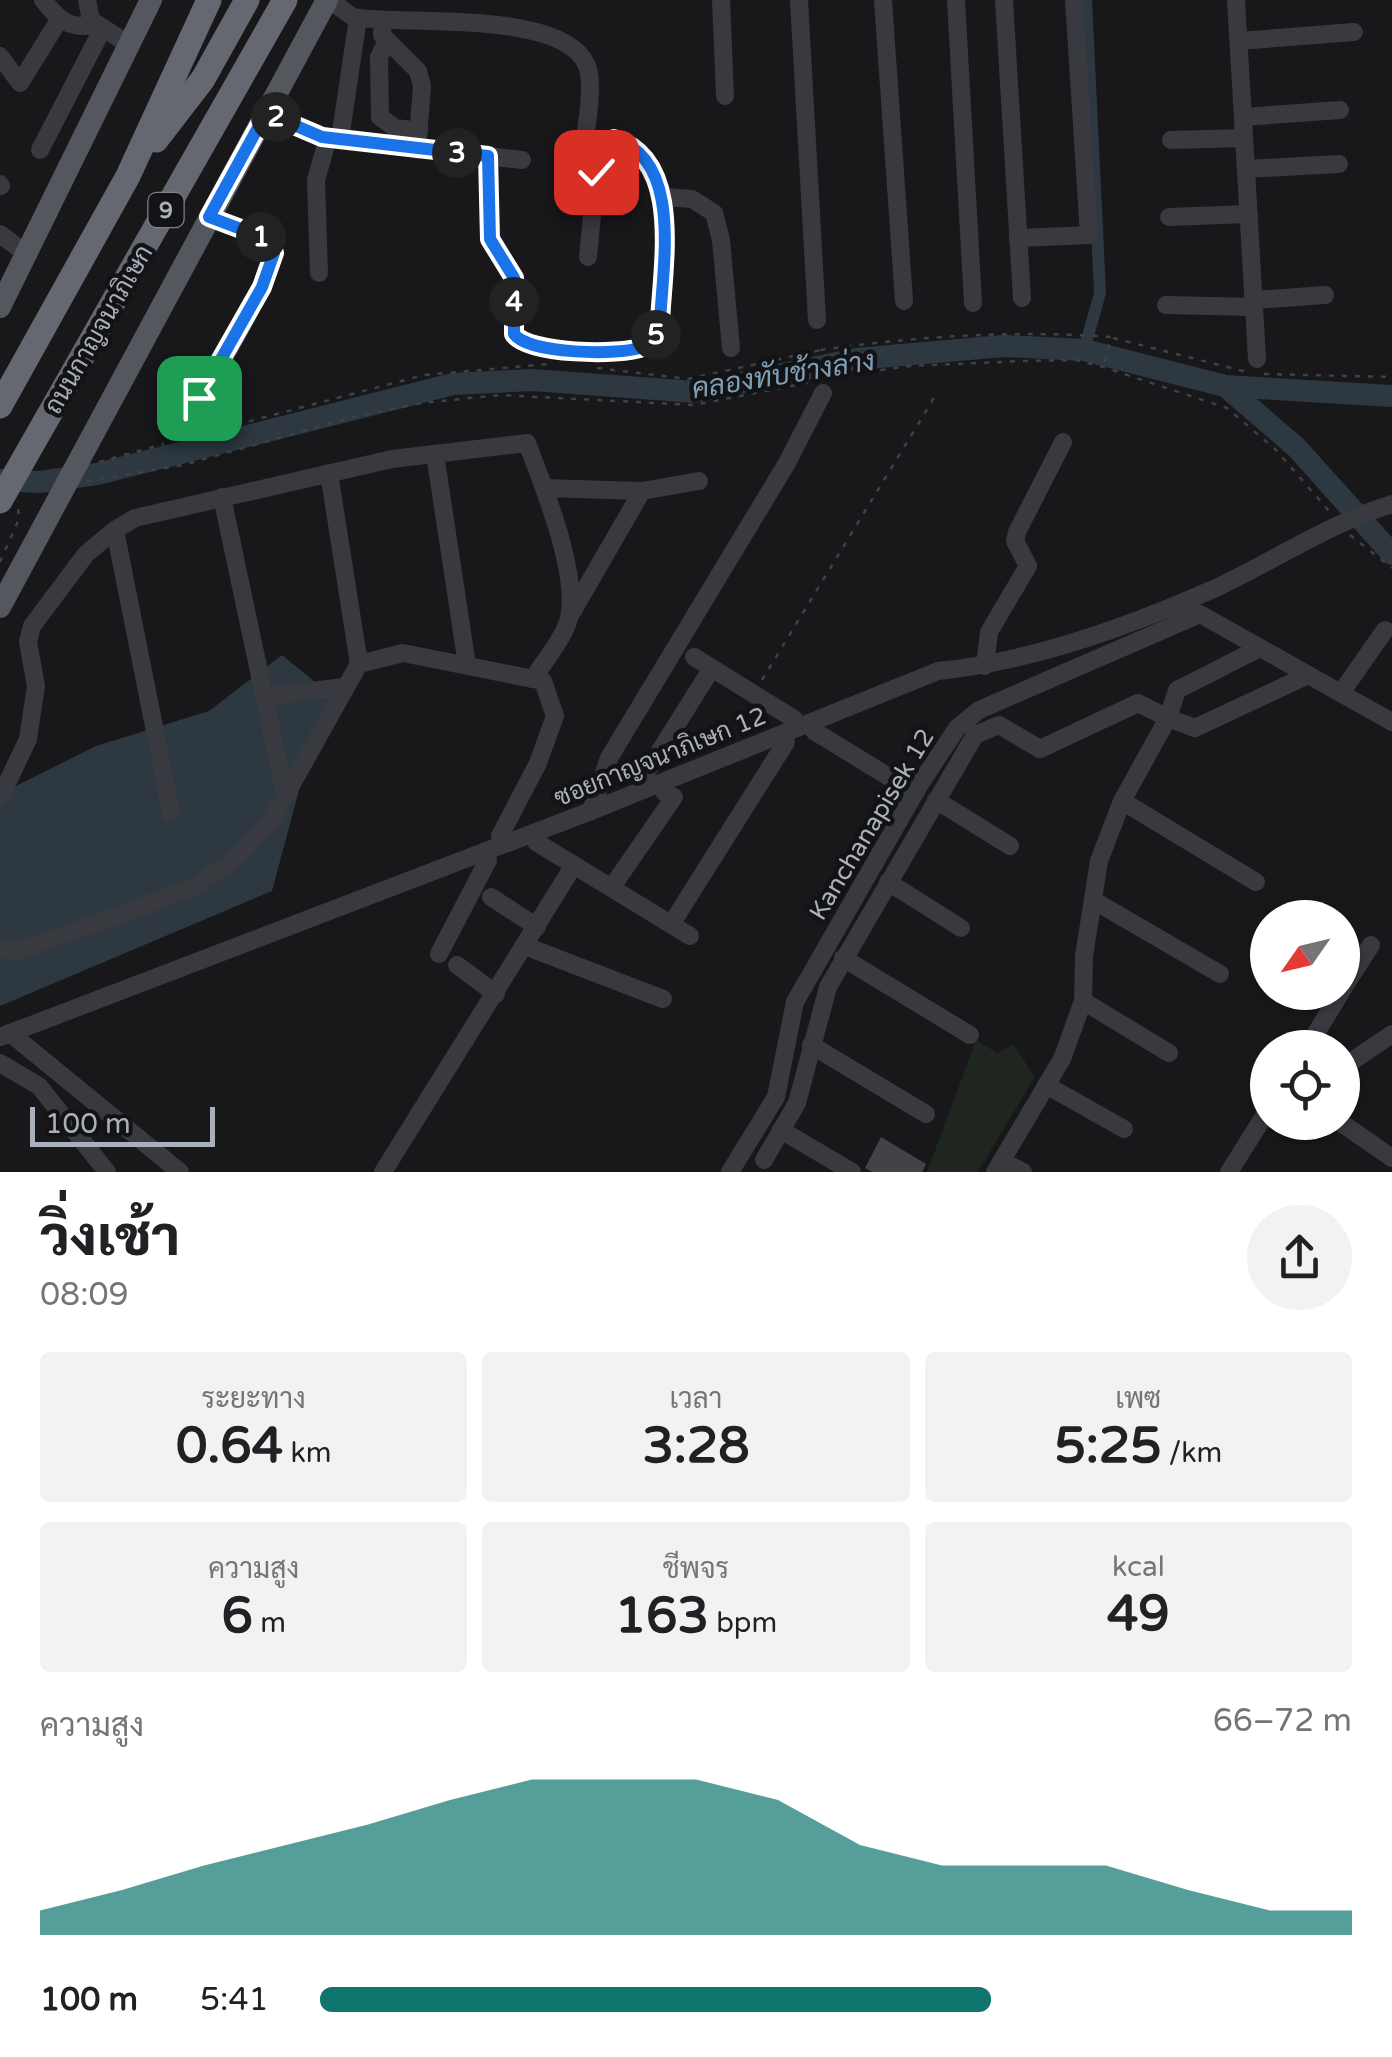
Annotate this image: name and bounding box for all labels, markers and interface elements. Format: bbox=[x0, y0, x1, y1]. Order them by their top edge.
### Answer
pin: 2 bbox=[251, 92, 301, 142]
text: 2 bbox=[267, 100, 285, 134]
pin: 3 bbox=[432, 128, 482, 178]
pin bbox=[554, 130, 639, 215]
text: 3 bbox=[448, 136, 466, 170]
icon: check bbox=[569, 145, 624, 200]
road number: 9 bbox=[148, 193, 184, 227]
pin: 1 bbox=[236, 212, 286, 262]
text: 1 bbox=[252, 220, 270, 254]
street label: ถนนกาญจนาภิเษก bbox=[37, 239, 159, 419]
pin: 4 bbox=[489, 277, 539, 327]
text: 4 bbox=[505, 285, 523, 319]
pin: 5 bbox=[631, 310, 681, 360]
text: 5 bbox=[647, 318, 665, 352]
water label: คลองทับช้างล่าง bbox=[689, 341, 877, 406]
pin bbox=[157, 356, 242, 441]
icon: arrive bbox=[172, 371, 227, 426]
street label: ซอยกาญจนาภิเษก 12 bbox=[550, 700, 771, 813]
street label: Kanchanapisek 12 bbox=[803, 724, 941, 925]
north arrow bbox=[1250, 900, 1360, 1010]
map controls bbox=[1250, 900, 1360, 1140]
button: locate bbox=[1250, 1030, 1360, 1140]
scale bar bbox=[30, 1102, 215, 1146]
text: 100 m bbox=[45, 1107, 131, 1141]
text: วิ่งเช้า bbox=[40, 1205, 180, 1271]
button: share bbox=[1247, 1205, 1352, 1310]
text: 08:09 bbox=[40, 1276, 129, 1314]
text: ระยะทาง bbox=[202, 1382, 306, 1416]
text: เวลา bbox=[670, 1382, 722, 1416]
text: เพซ bbox=[1115, 1382, 1161, 1416]
text: 0.64 bbox=[176, 1416, 283, 1476]
text: 3:28 bbox=[642, 1416, 750, 1476]
text: 5:25 bbox=[1054, 1416, 1162, 1476]
text: km bbox=[283, 1436, 331, 1470]
text: /km bbox=[1162, 1436, 1222, 1470]
text: kcal bbox=[1112, 1550, 1165, 1584]
text: ความสูง bbox=[208, 1552, 299, 1586]
text: ชีพจร bbox=[663, 1552, 729, 1586]
text: 49 bbox=[1107, 1584, 1170, 1644]
text: 6 bbox=[221, 1586, 253, 1646]
text: 163 bbox=[615, 1586, 709, 1646]
text: m bbox=[253, 1606, 286, 1640]
text: bpm bbox=[709, 1606, 777, 1640]
text: 66–72 m bbox=[1213, 1702, 1352, 1740]
text: ความสูง bbox=[40, 1707, 144, 1745]
text: 100 m bbox=[40, 1981, 138, 2019]
text: 5:41 bbox=[200, 1981, 269, 2019]

